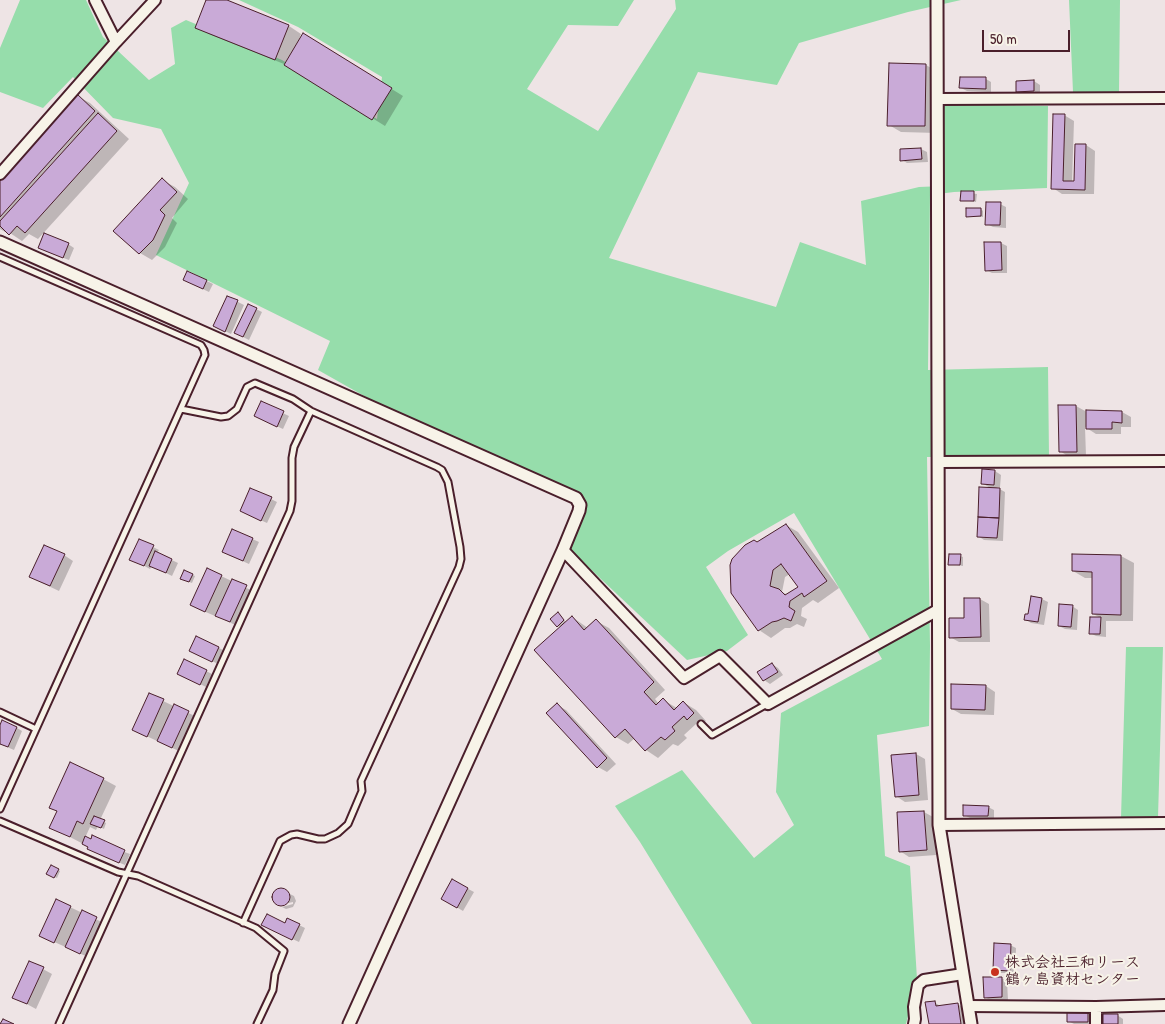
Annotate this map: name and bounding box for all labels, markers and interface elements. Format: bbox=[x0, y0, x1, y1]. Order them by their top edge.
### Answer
scale bar bbox=[985, 20, 1072, 52]
text: 50 m bbox=[990, 28, 1017, 49]
place label: 株式会社三和リース 鶴ヶ島資材センター bbox=[1005, 954, 1140, 989]
marker: 株式会社三和リース 鶴ヶ島資材センター bbox=[989, 966, 1001, 978]

